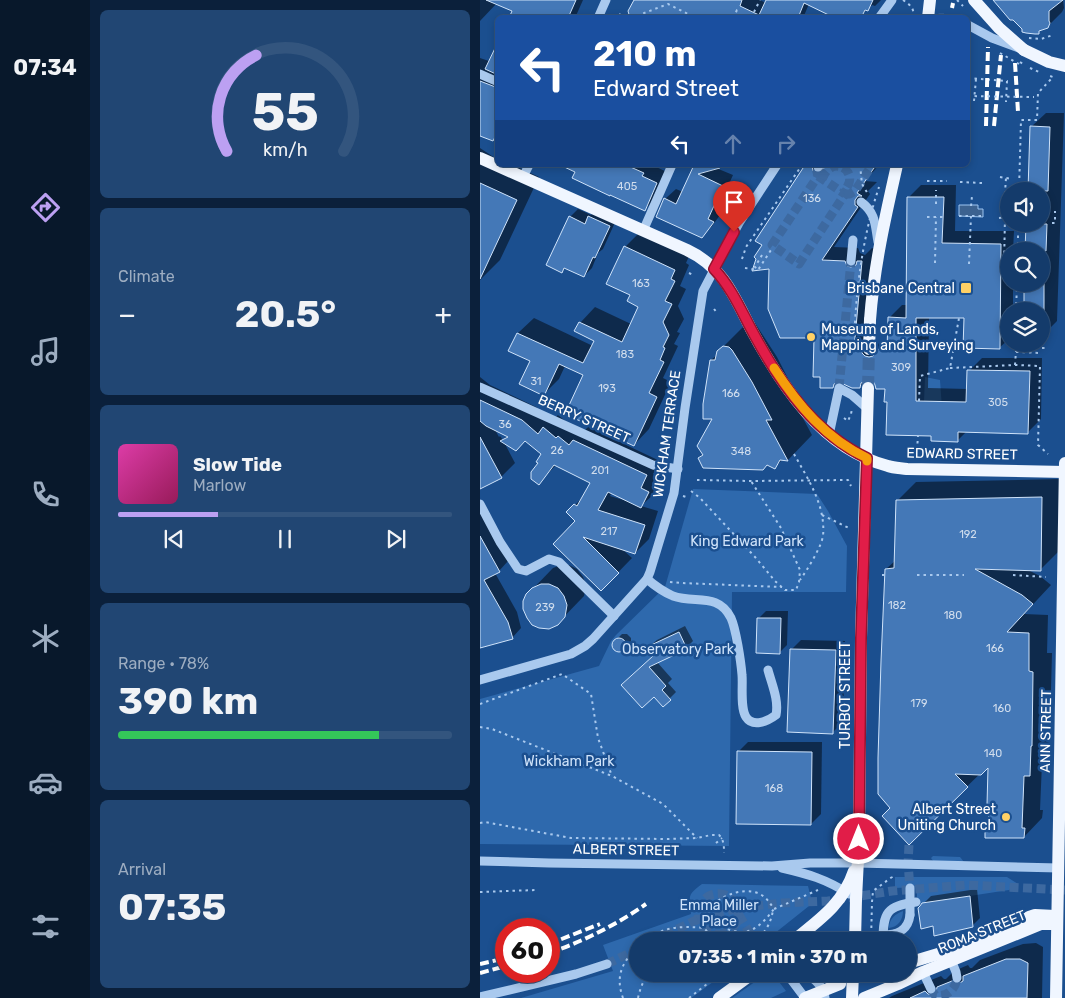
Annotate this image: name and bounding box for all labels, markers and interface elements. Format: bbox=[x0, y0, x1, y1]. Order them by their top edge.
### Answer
text: 210 m bbox=[593, 33, 696, 75]
icon: left bbox=[510, 35, 575, 100]
text: 07:34 bbox=[13, 54, 77, 81]
text: Edward Street bbox=[593, 75, 739, 102]
text: 55 bbox=[251, 81, 319, 143]
icon: left bbox=[666, 130, 694, 158]
icon: ahead bbox=[719, 130, 747, 158]
icon: right bbox=[772, 130, 800, 158]
text: km/h bbox=[263, 139, 307, 160]
house number: 405 bbox=[617, 180, 638, 193]
pin bbox=[713, 181, 755, 232]
map controls bbox=[1000, 182, 1050, 352]
button: sound bbox=[1000, 182, 1050, 232]
icon: arrive bbox=[720, 188, 748, 216]
icon: directions bbox=[28, 190, 63, 225]
house number: 136 bbox=[803, 192, 821, 205]
button: search bbox=[1000, 242, 1050, 292]
text: Climate bbox=[118, 267, 175, 286]
house number: 163 bbox=[632, 277, 650, 290]
place label: Brisbane Central bbox=[847, 280, 955, 297]
marker: Brisbane Central bbox=[959, 281, 973, 295]
text: 20.5° bbox=[235, 291, 336, 337]
text: − bbox=[118, 298, 136, 331]
text: + bbox=[435, 298, 452, 331]
button: layers bbox=[1000, 302, 1050, 352]
place label: Museum of Lands, Mapping and Surveying bbox=[821, 321, 974, 354]
marker: Museum of Lands, Mapping and Surveying bbox=[805, 331, 817, 343]
icon: music bbox=[28, 334, 63, 369]
house number: 183 bbox=[616, 348, 635, 361]
house number: 309 bbox=[891, 361, 911, 374]
street label: WICKHAM TERRACE bbox=[650, 369, 684, 499]
house number: 31 bbox=[530, 375, 542, 388]
house number: 193 bbox=[598, 382, 616, 395]
house number: 166 bbox=[722, 387, 740, 400]
street label: BERRY STREET bbox=[535, 391, 633, 447]
house number: 305 bbox=[988, 396, 1009, 409]
house number: 36 bbox=[498, 418, 512, 431]
house number: 26 bbox=[550, 444, 564, 457]
house number: 348 bbox=[731, 445, 751, 458]
street label: EDWARD STREET bbox=[906, 445, 1018, 463]
text: Slow Tide bbox=[193, 453, 282, 476]
house number: 201 bbox=[591, 464, 609, 477]
text: Marlow bbox=[193, 476, 246, 495]
icon: phone bbox=[28, 477, 63, 512]
icon: previous bbox=[160, 525, 188, 553]
icon: pause bbox=[271, 525, 299, 553]
icon: next bbox=[382, 525, 410, 553]
house number: 217 bbox=[601, 525, 618, 538]
house number: 192 bbox=[959, 528, 977, 541]
park label: King Edward Park bbox=[690, 533, 805, 550]
house number: 182 bbox=[888, 599, 906, 612]
house number: 239 bbox=[535, 601, 555, 614]
house number: 180 bbox=[944, 609, 962, 622]
icon: climate bbox=[28, 621, 63, 656]
park label: Observatory Park bbox=[622, 641, 735, 658]
street label: TURBOT STREET bbox=[837, 641, 854, 749]
house number: 166 bbox=[986, 642, 1004, 655]
text: Range · 78% bbox=[118, 654, 209, 673]
text: 390 km bbox=[118, 678, 258, 724]
street label: ANN STREET bbox=[1037, 689, 1055, 773]
house number: 179 bbox=[911, 697, 927, 710]
house number: 160 bbox=[993, 702, 1011, 715]
house number: 140 bbox=[984, 747, 1002, 760]
park label: Wickham Park bbox=[524, 753, 615, 770]
icon: car bbox=[28, 765, 63, 800]
house number: 168 bbox=[765, 782, 783, 795]
place label: Albert Street Uniting Church bbox=[897, 801, 997, 834]
marker: Albert Street Uniting Church bbox=[1000, 811, 1012, 823]
position arrow bbox=[832, 812, 884, 864]
street label: ALBERT STREET bbox=[573, 841, 679, 859]
text: Arrival bbox=[118, 860, 166, 879]
text: 07:35 bbox=[118, 884, 226, 930]
park label: Emma Miller Place bbox=[679, 897, 759, 930]
street label: ROMA STREET bbox=[936, 907, 1028, 957]
icon: filters bbox=[28, 909, 63, 944]
speed limit sign: 60 bbox=[495, 918, 560, 983]
text: 07:35 · 1 min · 370 m bbox=[678, 945, 868, 968]

